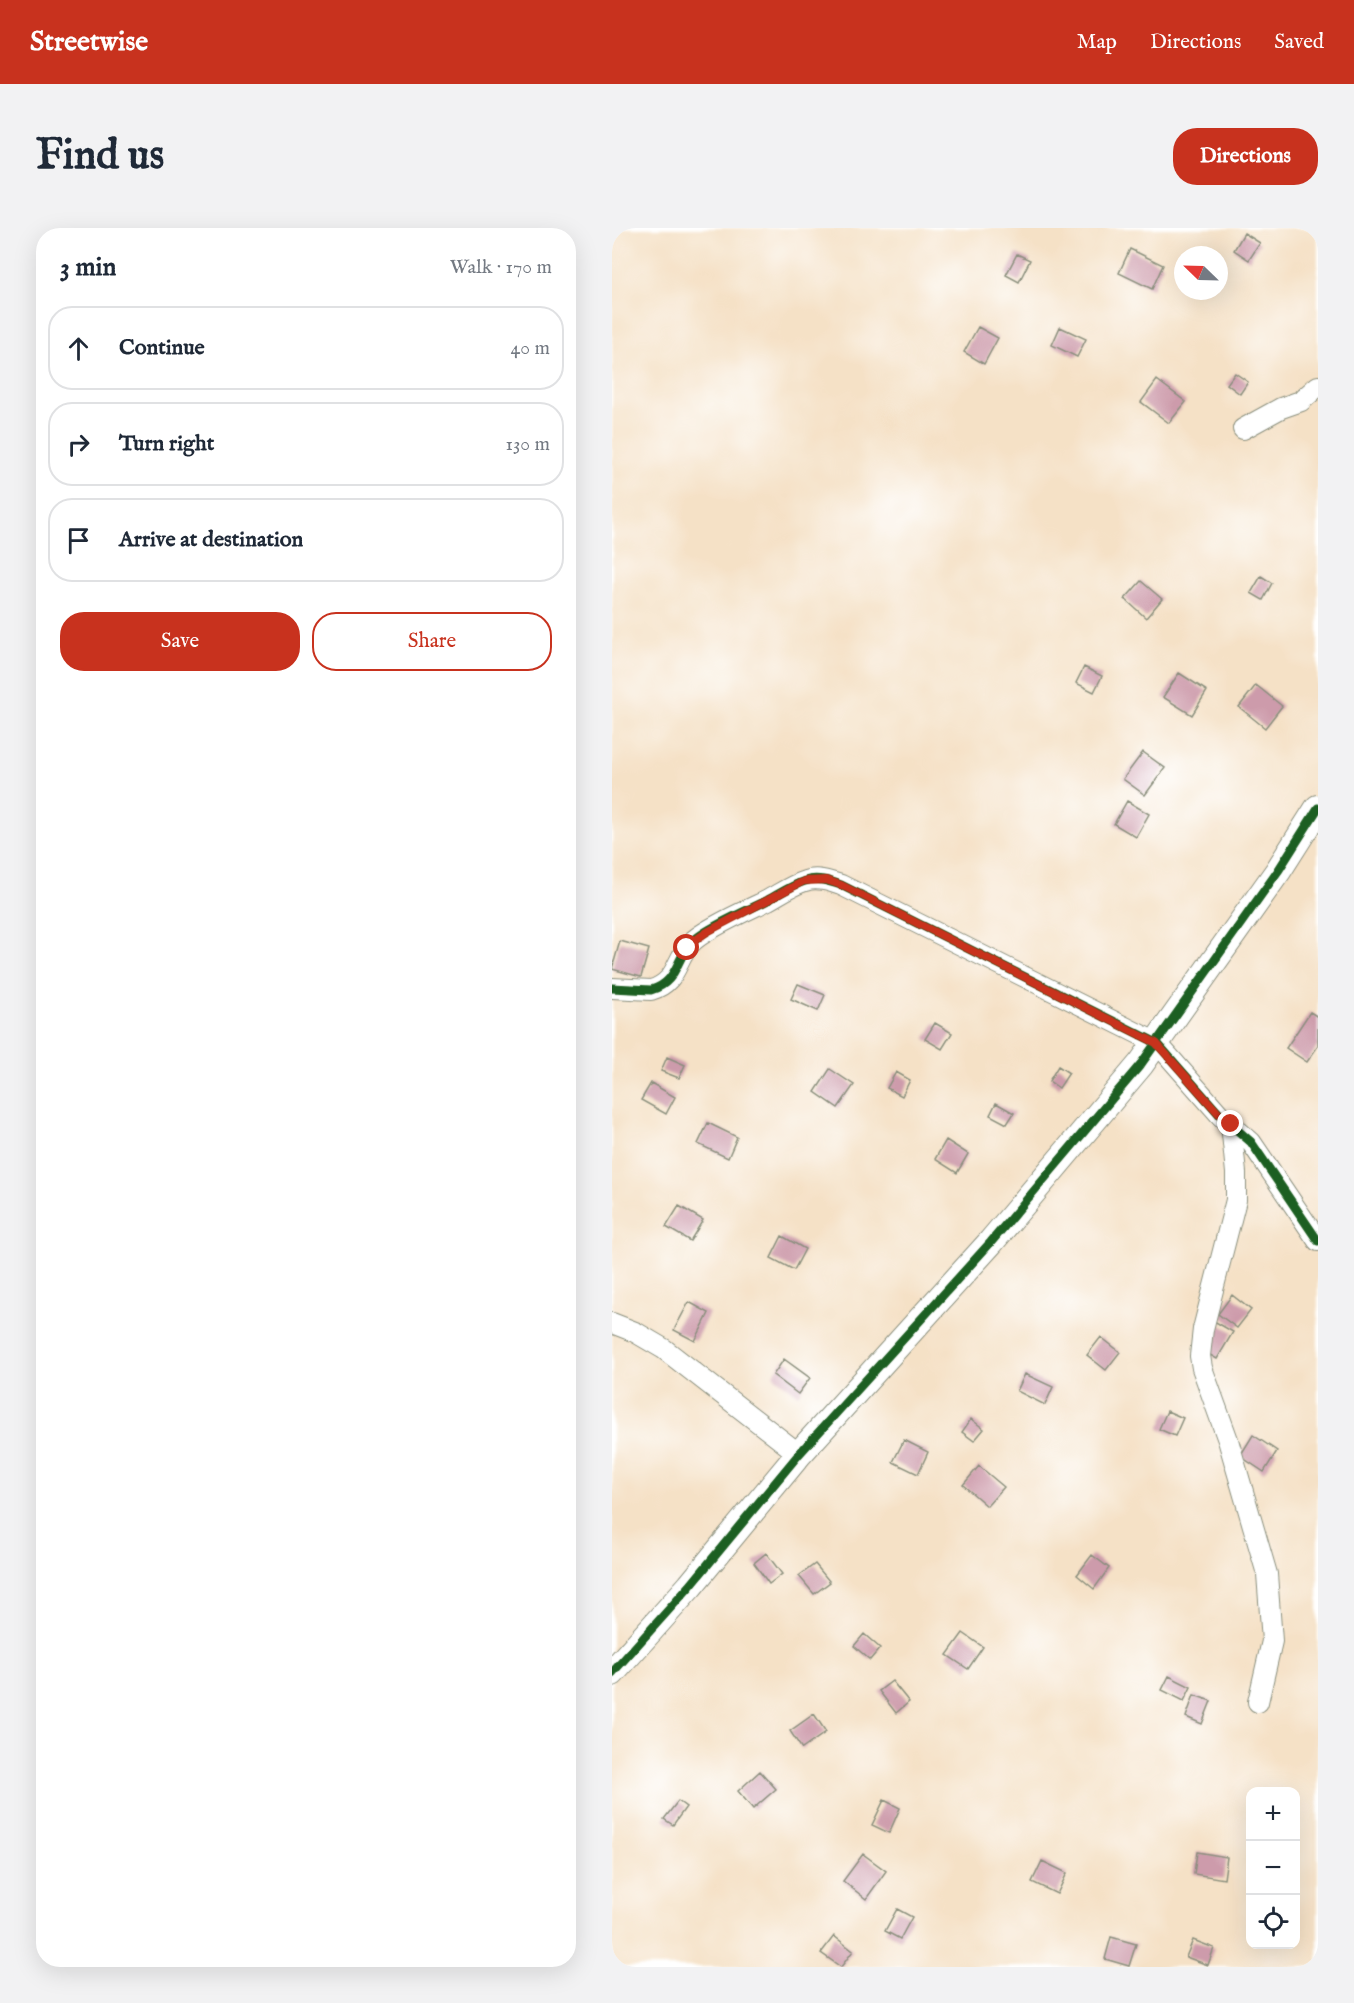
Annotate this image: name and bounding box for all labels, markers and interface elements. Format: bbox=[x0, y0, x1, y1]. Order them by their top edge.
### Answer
text: Streetwise bbox=[30, 25, 148, 60]
text: Map bbox=[1077, 29, 1117, 56]
text: Directions bbox=[1150, 29, 1241, 56]
text: Saved bbox=[1274, 29, 1324, 56]
button: Directions bbox=[1173, 128, 1318, 185]
text: Find us bbox=[36, 130, 164, 183]
north arrow bbox=[1174, 246, 1228, 300]
text: 3 min bbox=[60, 251, 116, 284]
text: Walk · 170 m bbox=[450, 255, 552, 280]
icon: ahead bbox=[62, 332, 95, 365]
text: Continue bbox=[119, 334, 205, 362]
text: 40 m bbox=[511, 336, 550, 361]
icon: right bbox=[62, 428, 95, 461]
text: Turn right bbox=[119, 430, 214, 458]
text: 130 m bbox=[505, 432, 550, 457]
icon: arrive bbox=[62, 524, 95, 557]
text: Arrive at destination bbox=[119, 526, 303, 554]
button: Save bbox=[60, 612, 300, 671]
button: Share bbox=[312, 612, 552, 671]
route start bbox=[673, 934, 699, 960]
route end bbox=[1217, 1110, 1243, 1136]
map controls bbox=[1246, 1787, 1300, 1949]
button: + bbox=[1246, 1787, 1300, 1841]
button: − bbox=[1246, 1841, 1300, 1895]
button: locate bbox=[1246, 1895, 1300, 1949]

